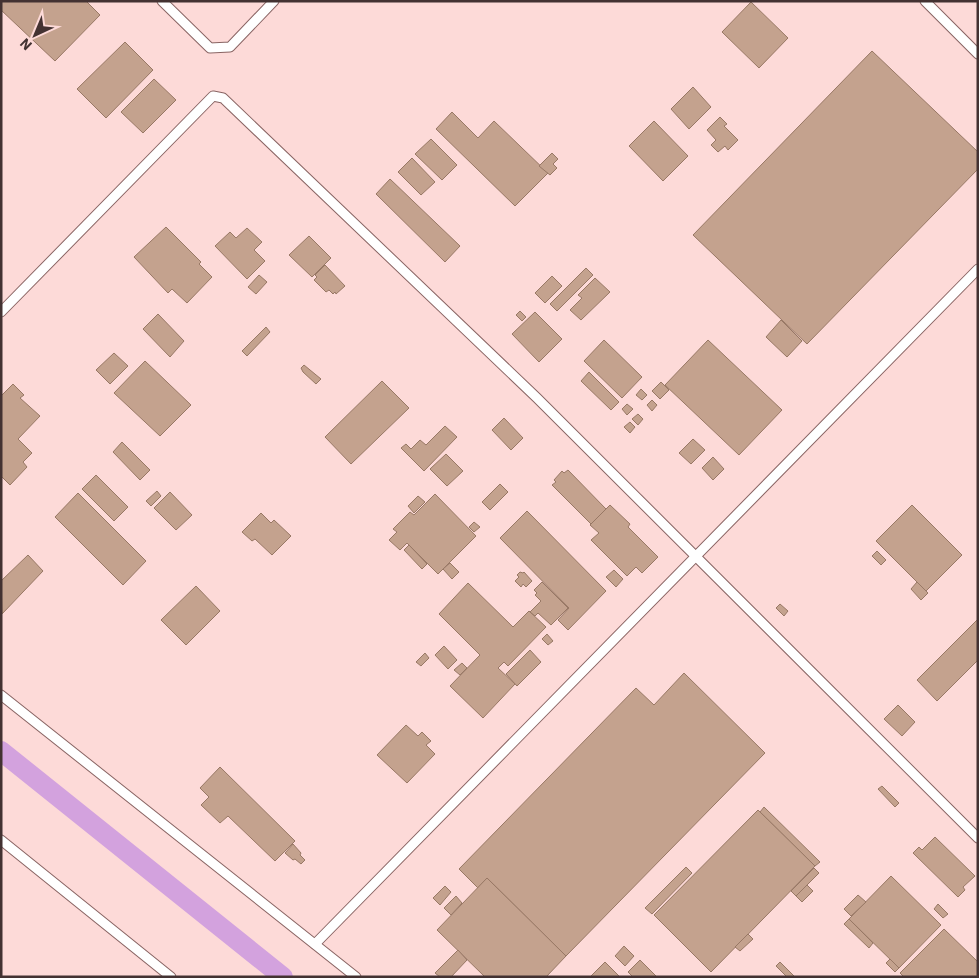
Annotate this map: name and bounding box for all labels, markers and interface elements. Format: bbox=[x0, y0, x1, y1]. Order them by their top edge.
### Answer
north arrow bbox=[10, 10, 60, 60]
text: N bbox=[16, 34, 36, 54]

